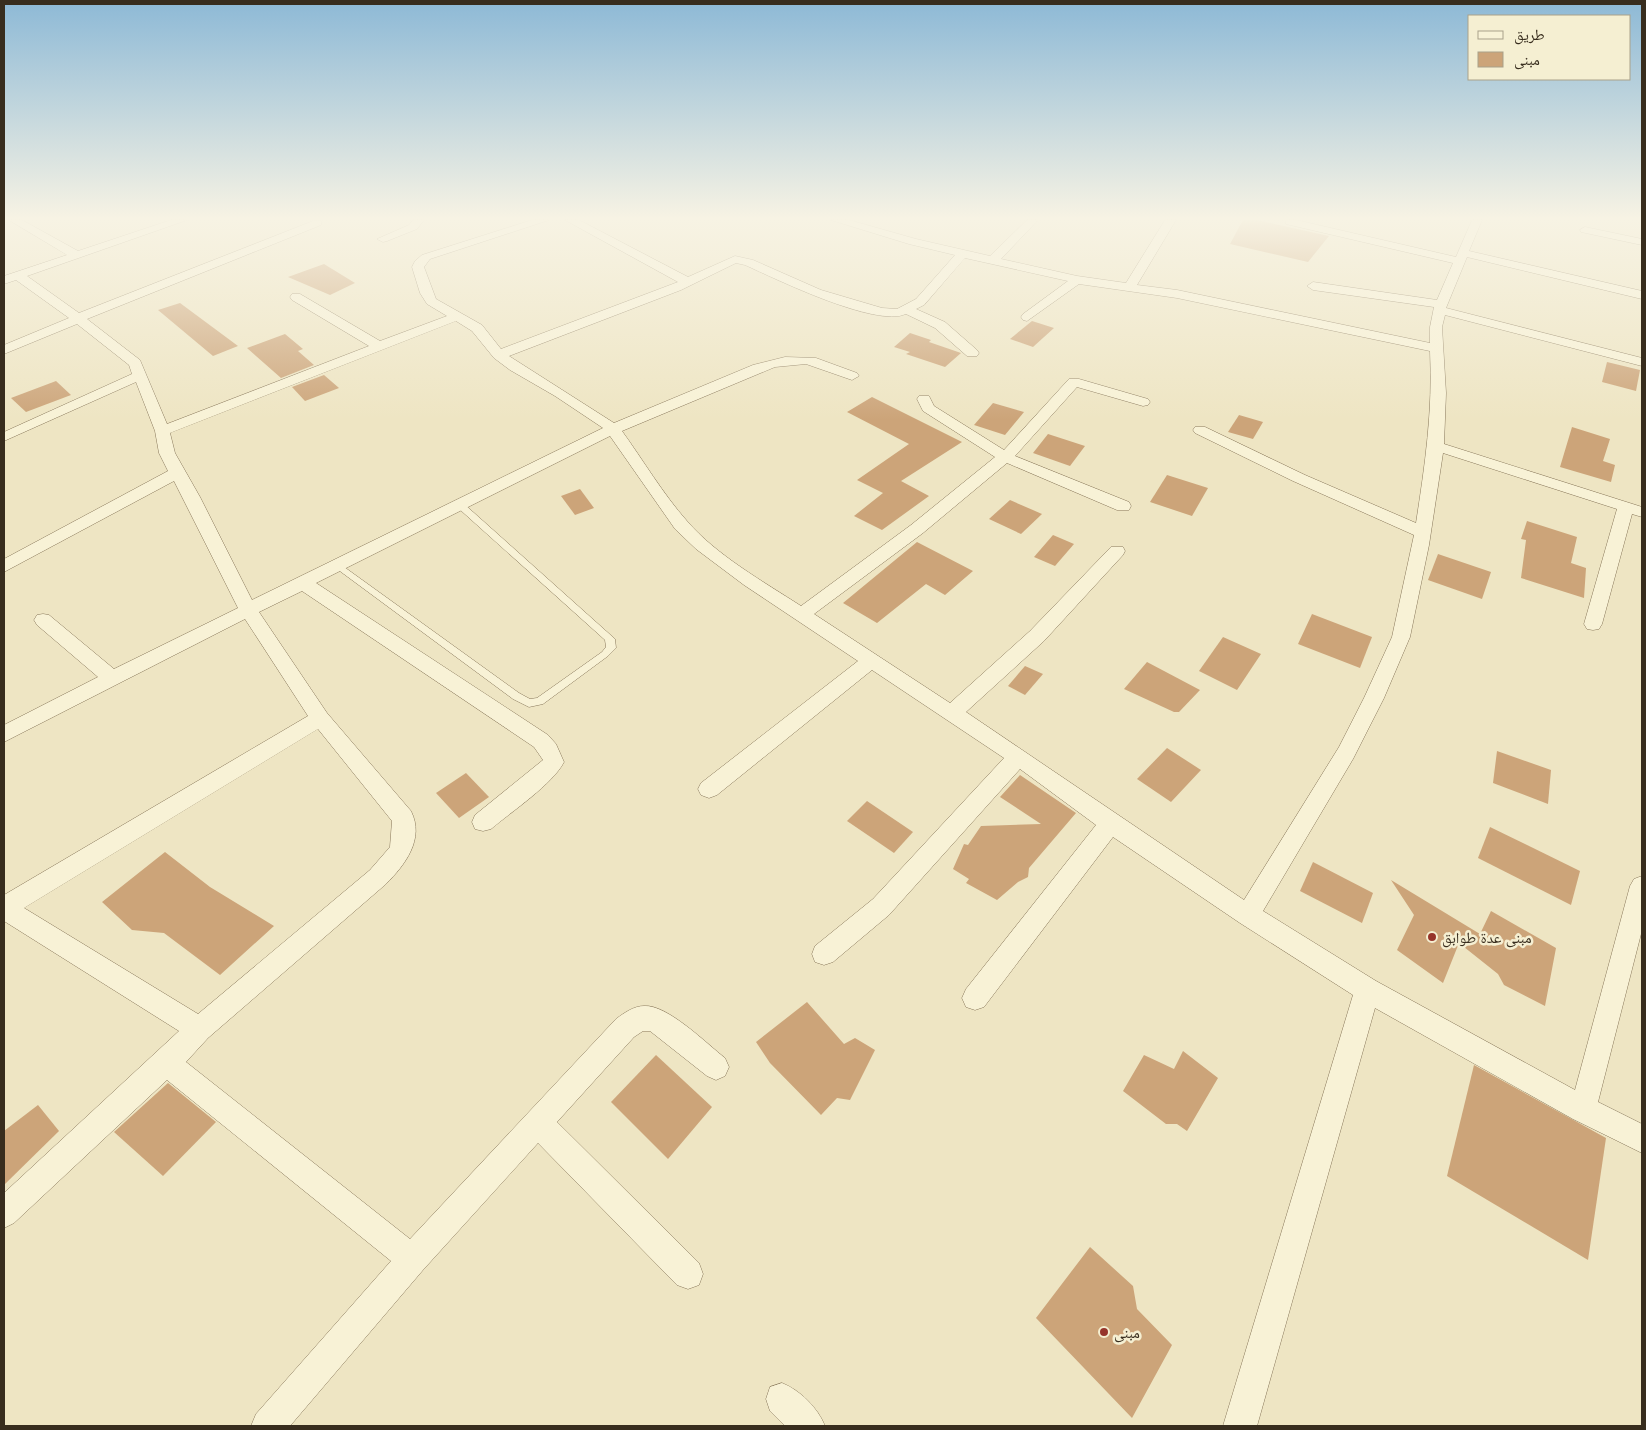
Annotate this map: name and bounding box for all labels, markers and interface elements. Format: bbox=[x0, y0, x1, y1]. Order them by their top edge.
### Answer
legend bbox=[1468, 15, 1631, 80]
text: طريق bbox=[1514, 25, 1545, 45]
text: مبنى bbox=[1514, 50, 1540, 70]
place label: مبنى عدة طوابق bbox=[1442, 928, 1532, 948]
marker: مبنى عدة طوابق bbox=[1426, 931, 1438, 943]
place label: مبنى bbox=[1114, 1323, 1140, 1343]
marker: مبنى bbox=[1098, 1326, 1110, 1338]

